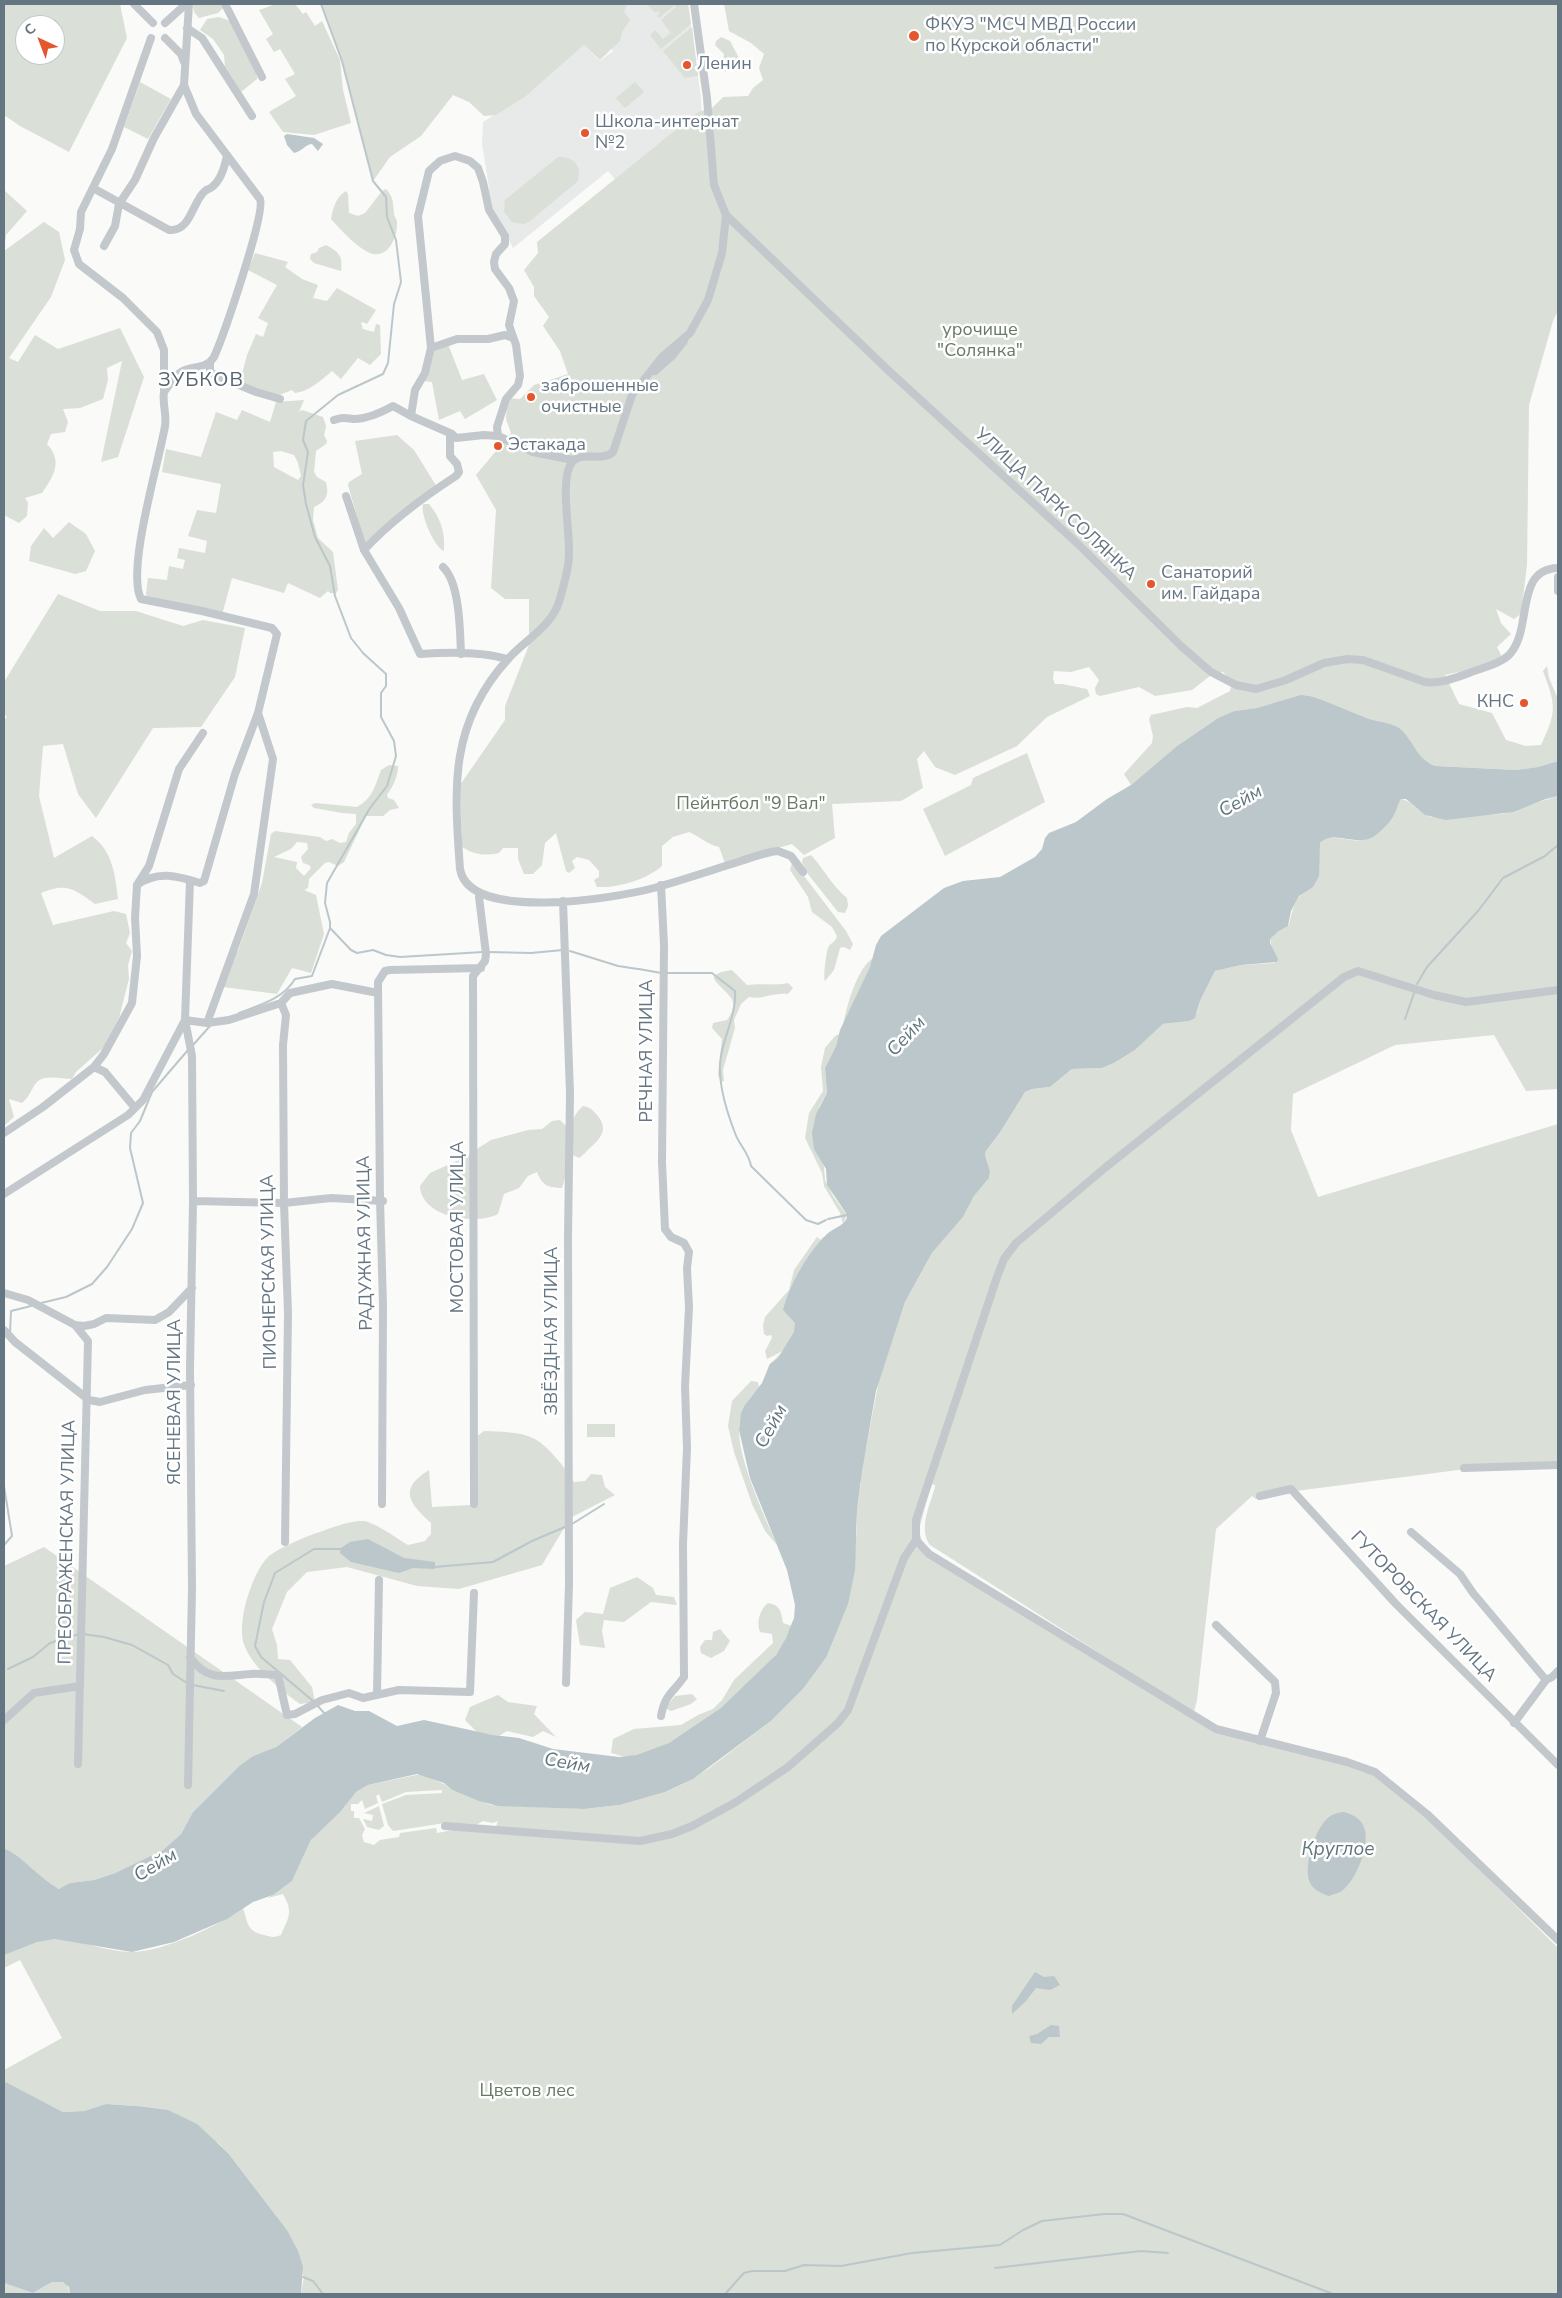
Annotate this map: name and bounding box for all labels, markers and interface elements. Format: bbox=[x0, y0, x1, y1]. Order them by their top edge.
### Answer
north arrow bbox=[15, 15, 65, 65]
place label: ФКУЗ "МСЧ МВД России по Курской области" bbox=[925, 15, 1136, 58]
text: С bbox=[20, 19, 40, 40]
marker: ФКУЗ "МСЧ МВД России по Курской области" bbox=[907, 29, 921, 43]
place label: Ленин bbox=[697, 54, 752, 76]
marker: Ленин bbox=[681, 59, 693, 71]
place label: Школа-интернат №2 bbox=[595, 112, 739, 154]
marker: Школа-интернат №2 bbox=[579, 127, 591, 139]
park label: урочище "Солянка" bbox=[937, 320, 1023, 362]
district label: ЗУБКОВ bbox=[157, 369, 245, 393]
place label: заброшенные очистные bbox=[541, 376, 659, 418]
marker: заброшенные очистные bbox=[525, 391, 537, 403]
street label: УЛИЦА ПАРК СОЛЯНКА bbox=[970, 424, 1140, 586]
place label: Эстакада bbox=[508, 435, 586, 457]
marker: Эстакада bbox=[492, 440, 504, 452]
place label: Санаторий им. Гайдара bbox=[1161, 563, 1260, 606]
marker: Санаторий им. Гайдара bbox=[1145, 578, 1157, 590]
place label: КНС bbox=[1477, 692, 1514, 714]
marker: КНС bbox=[1518, 697, 1530, 709]
water label: Сейм bbox=[1215, 781, 1267, 823]
park label: Пейнтбол "9 Вал" bbox=[676, 794, 826, 816]
street label: РЕЧНАЯ УЛИЦА bbox=[637, 979, 659, 1123]
water label: Сейм bbox=[883, 1012, 931, 1062]
street label: МОСТОВАЯ УЛИЦА bbox=[448, 1141, 470, 1313]
street label: РАДУЖНАЯ УЛИЦА bbox=[354, 1155, 378, 1331]
street label: ПИОНЕРСКАЯ УЛИЦА bbox=[258, 1174, 282, 1370]
street label: ЗВЁЗДНАЯ УЛИЦА bbox=[542, 1247, 564, 1415]
street label: ЯСЕНЕВАЯ УЛИЦА bbox=[165, 1319, 187, 1485]
water label: Сейм bbox=[751, 1401, 793, 1453]
street label: ПРЕОБРАЖЕНСКАЯ УЛИЦА bbox=[55, 1420, 81, 1664]
street label: ГУТОРОВСКАЯ УЛИЦА bbox=[1345, 1527, 1501, 1687]
water label: Сейм bbox=[542, 1749, 592, 1779]
water label: Круглое bbox=[1301, 1839, 1375, 1861]
water label: Сейм bbox=[130, 1844, 182, 1888]
park label: Цветов лес bbox=[479, 2081, 575, 2103]

